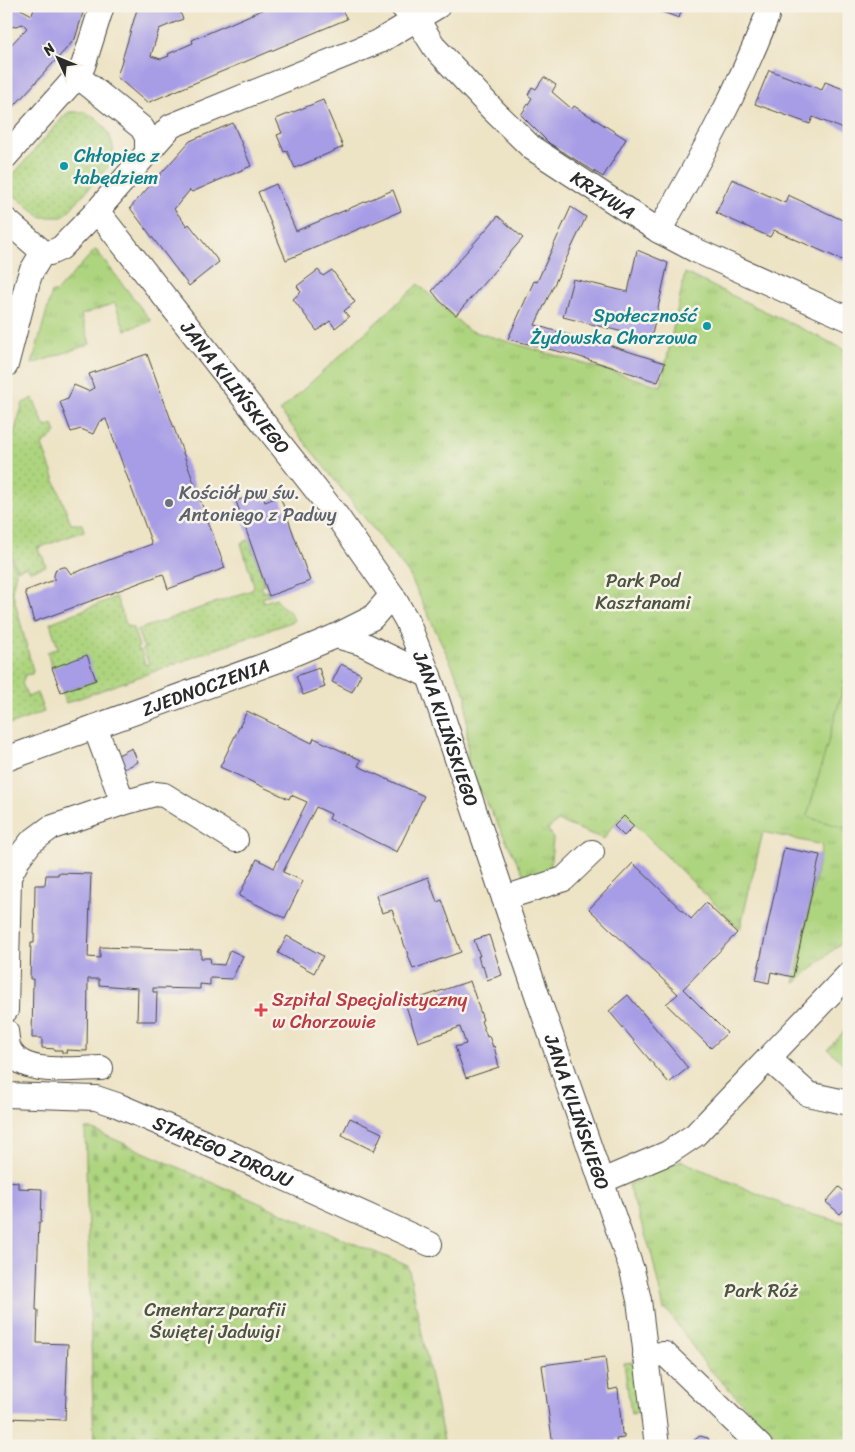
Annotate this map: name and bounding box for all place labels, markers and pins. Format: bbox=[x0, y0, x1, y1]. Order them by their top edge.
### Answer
place label: Chłopiec z łabędziem bbox=[73, 139, 161, 194]
marker: Chłopiec z łabędziem bbox=[58, 160, 70, 172]
place label: Społeczność Żydowska Chorzowa bbox=[530, 299, 699, 354]
marker: Społeczność Żydowska Chorzowa bbox=[701, 320, 713, 332]
place label: Kościół pw św. Antoniego z Padwy bbox=[178, 476, 337, 531]
marker: Kościół pw św. Antoniego z Padwy bbox=[163, 497, 175, 509]
place label: Szpital Specjalistyczny w Chorzowie bbox=[272, 983, 467, 1038]
marker: Szpital Specjalistyczny w Chorzowie bbox=[254, 1003, 268, 1017]

